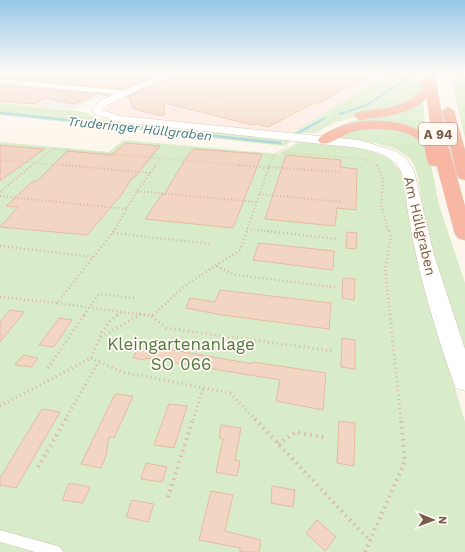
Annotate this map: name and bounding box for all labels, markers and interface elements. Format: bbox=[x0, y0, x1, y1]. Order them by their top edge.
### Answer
water label: Truderinger Hüllgraben bbox=[67, 113, 213, 144]
road number: A 94 bbox=[419, 123, 457, 145]
street label: Am Hüllgraben bbox=[401, 175, 439, 277]
park label: Kleingartenanlage SO 066 bbox=[107, 334, 255, 374]
north arrow bbox=[413, 500, 453, 540]
text: N bbox=[436, 516, 449, 524]

